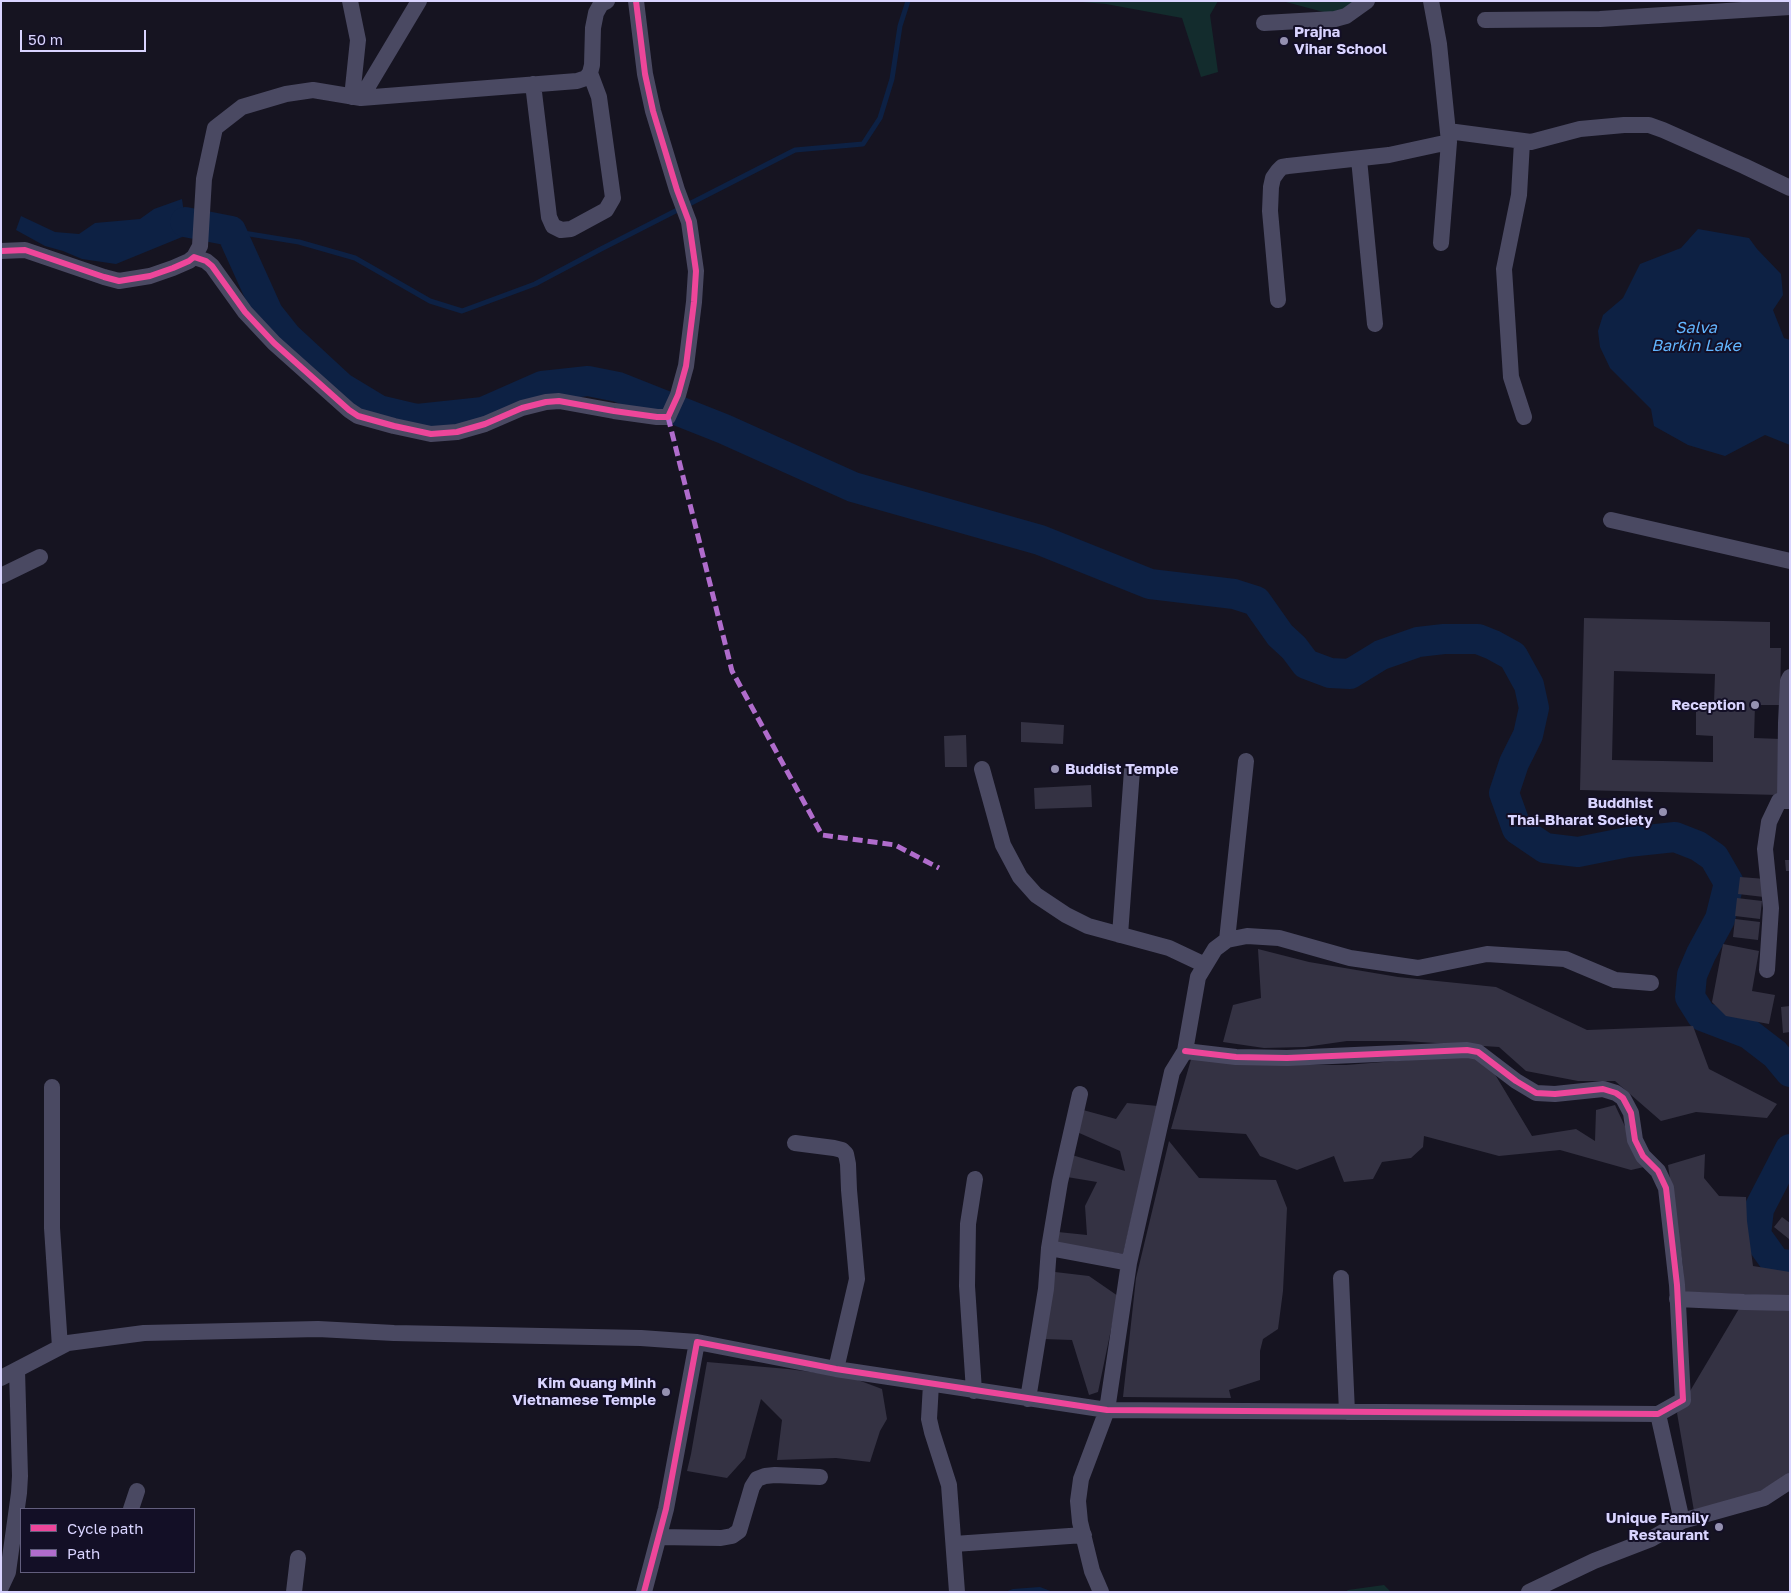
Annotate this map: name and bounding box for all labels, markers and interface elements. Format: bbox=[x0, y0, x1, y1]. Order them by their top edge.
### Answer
scale bar bbox=[22, 20, 149, 52]
place label: Prajna Vihar School bbox=[1294, 23, 1387, 58]
text: 50 m bbox=[28, 30, 63, 48]
marker: Prajna Vihar School bbox=[1278, 35, 1290, 47]
water label: Salva Barkin Lake bbox=[1651, 318, 1741, 356]
place label: Reception bbox=[1671, 696, 1745, 714]
marker: Reception bbox=[1749, 699, 1761, 711]
place label: Buddist Temple bbox=[1065, 760, 1179, 778]
marker: Buddist Temple bbox=[1049, 763, 1061, 775]
place label: Buddhist Thai-Bharat Society bbox=[1508, 794, 1653, 829]
marker: Buddhist Thai-Bharat Society bbox=[1657, 806, 1669, 818]
place label: Kim Quang Minh Vietnamese Temple bbox=[512, 1374, 656, 1409]
marker: Kim Quang Minh Vietnamese Temple bbox=[660, 1386, 672, 1398]
legend bbox=[20, 1508, 195, 1573]
place label: Unique Family Restaurant bbox=[1606, 1509, 1709, 1544]
text: Cycle path bbox=[67, 1519, 143, 1537]
marker: Unique Family Restaurant bbox=[1713, 1521, 1725, 1533]
text: Path bbox=[67, 1544, 100, 1562]

